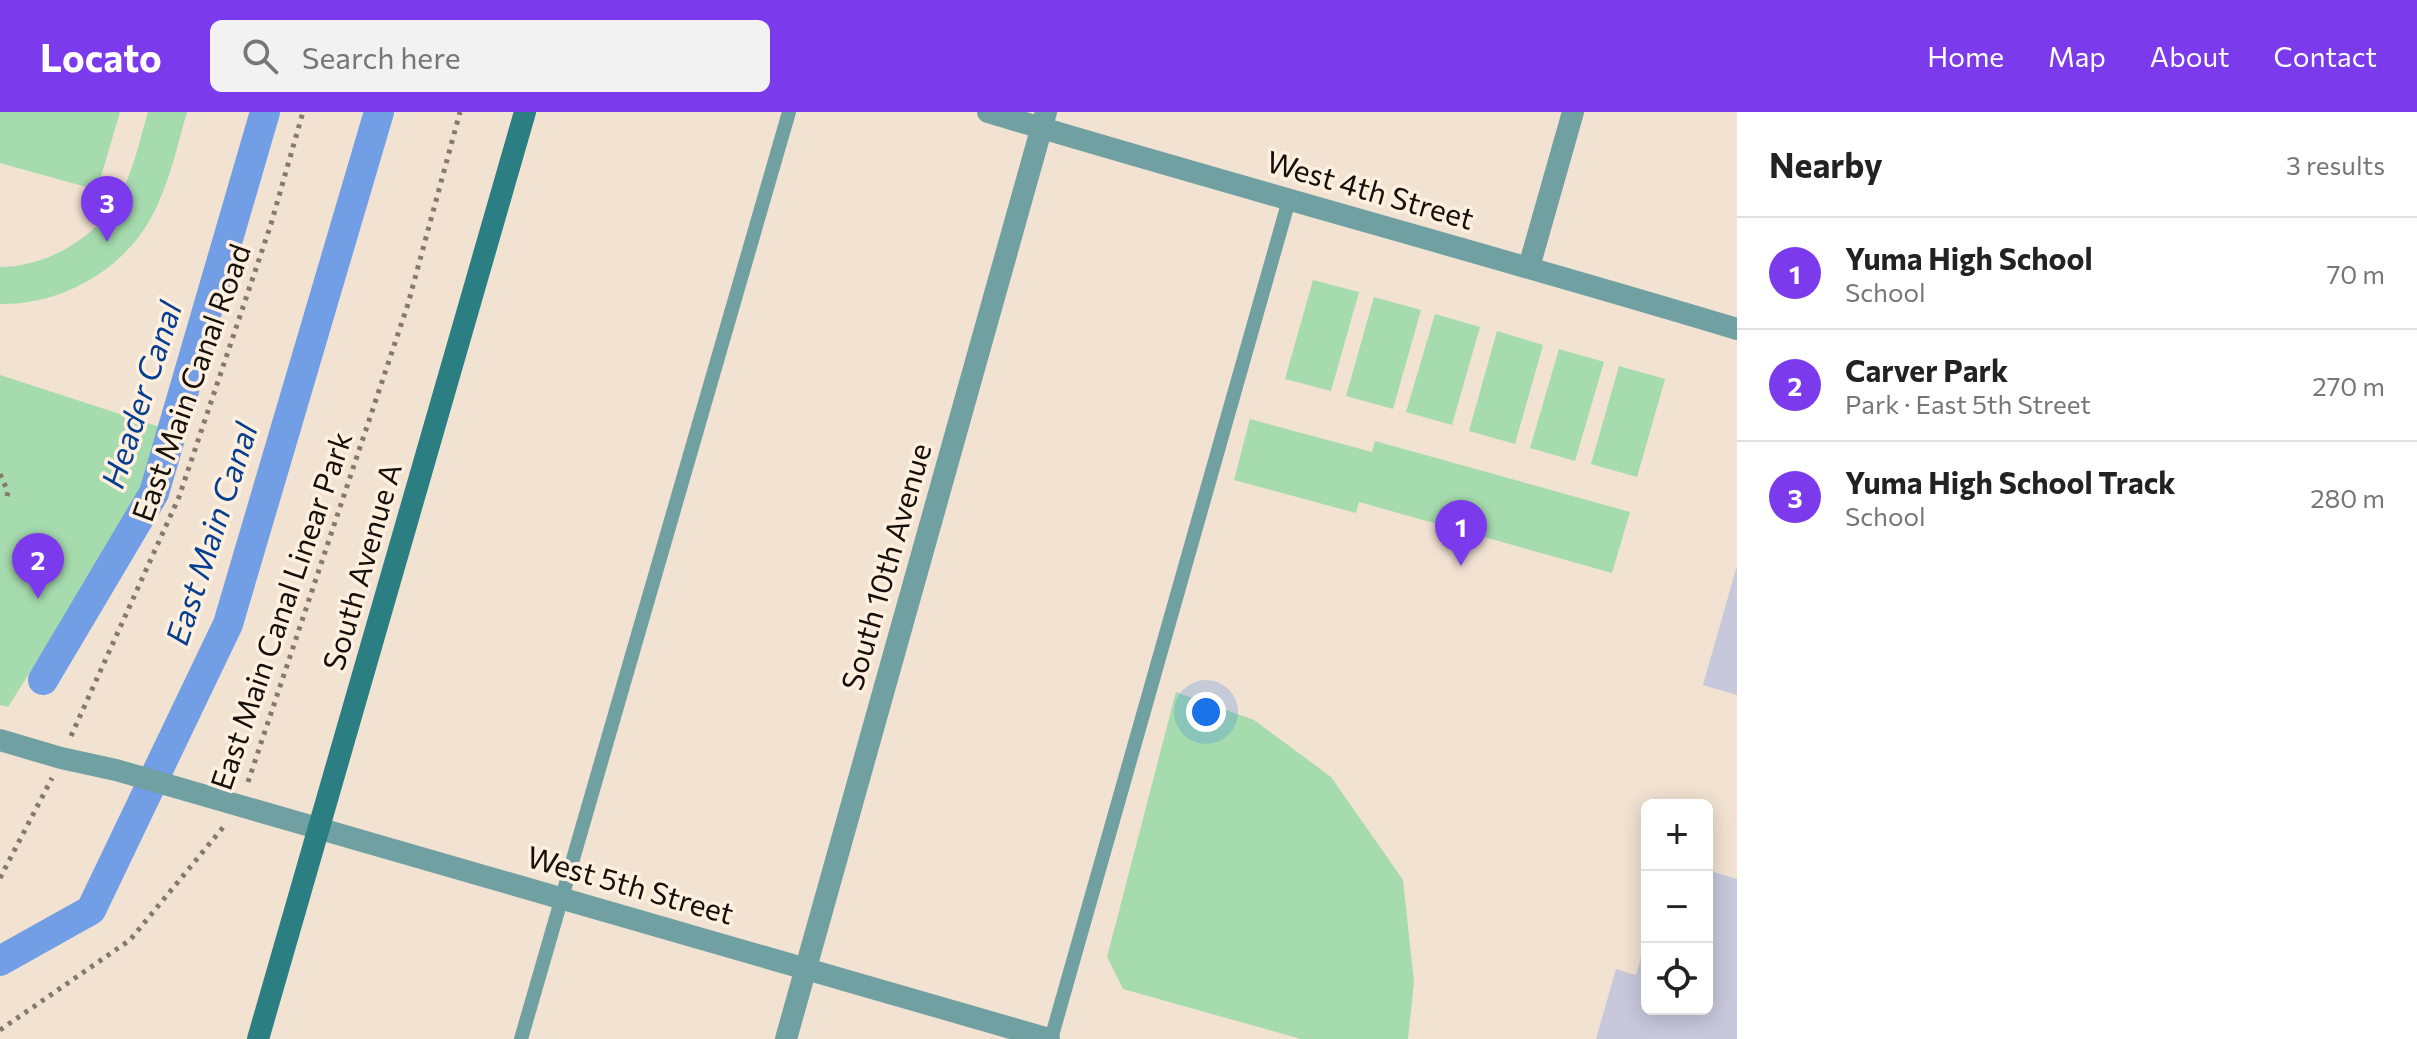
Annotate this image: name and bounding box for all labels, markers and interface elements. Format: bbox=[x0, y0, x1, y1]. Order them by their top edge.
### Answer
search box bbox=[210, 20, 770, 92]
text: Locato bbox=[40, 33, 162, 80]
icon: search bbox=[238, 34, 282, 78]
text: Search here bbox=[302, 38, 460, 75]
text: Home bbox=[1927, 39, 2004, 73]
text: Map bbox=[2048, 39, 2106, 73]
text: About bbox=[2150, 39, 2230, 73]
text: Contact bbox=[2274, 39, 2377, 73]
street label: West 4th Street bbox=[1263, 141, 1479, 236]
text: Nearby bbox=[1769, 143, 1883, 185]
text: 3 results bbox=[2286, 149, 2385, 180]
pin: 3 bbox=[81, 176, 133, 242]
street label: East Main Canal Road bbox=[122, 238, 257, 526]
text: Yuma High School bbox=[1845, 239, 2093, 276]
text: 1 bbox=[1789, 258, 1801, 289]
text: 70 m bbox=[2327, 258, 2385, 289]
text: School bbox=[1845, 276, 1926, 307]
water label: Header Canal bbox=[91, 295, 189, 493]
text: Carver Park bbox=[1845, 351, 2008, 388]
text: 2 bbox=[1788, 370, 1802, 401]
text: 270 m bbox=[2312, 370, 2385, 401]
text: Park · East 5th Street bbox=[1845, 388, 2091, 419]
water label: East Main Canal bbox=[155, 417, 265, 649]
street label: East Main Canal Linear Park bbox=[201, 426, 358, 794]
street label: South 10th Avenue bbox=[832, 439, 938, 694]
street label: South Avenue A bbox=[313, 458, 408, 674]
text: Yuma High School Track bbox=[1845, 463, 2175, 500]
text: 3 bbox=[1787, 482, 1803, 513]
text: 280 m bbox=[2310, 482, 2385, 513]
pin: 1 bbox=[1435, 500, 1487, 566]
text: School bbox=[1845, 500, 1926, 531]
pin: 2 bbox=[12, 533, 64, 599]
your location bbox=[1186, 692, 1226, 732]
map controls bbox=[1641, 799, 1713, 1015]
button: + bbox=[1641, 799, 1713, 871]
street label: West 5th Street bbox=[523, 836, 738, 931]
button: − bbox=[1641, 871, 1713, 943]
button: locate bbox=[1641, 943, 1713, 1015]

